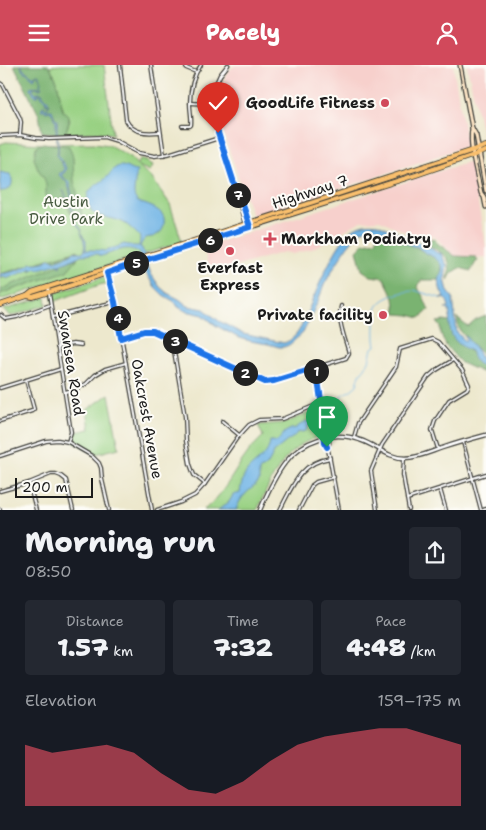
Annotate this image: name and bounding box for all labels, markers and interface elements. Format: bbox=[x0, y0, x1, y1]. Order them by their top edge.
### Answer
text: Pacely bbox=[206, 18, 280, 47]
icon: menu bbox=[25, 19, 53, 47]
icon: person bbox=[433, 19, 461, 47]
pin bbox=[197, 82, 239, 133]
icon: check bbox=[204, 89, 232, 117]
place label: GoodLife Fitness bbox=[246, 93, 375, 113]
marker: GoodLife Fitness bbox=[379, 97, 391, 109]
street label: Highway 7 bbox=[269, 170, 351, 214]
pin: 7 bbox=[226, 183, 250, 207]
text: 7 bbox=[234, 186, 243, 204]
park label: Austin Drive Park bbox=[29, 192, 103, 229]
pin: 6 bbox=[198, 227, 222, 253]
place label: Markham Podiatry bbox=[281, 229, 431, 249]
text: 6 bbox=[206, 231, 215, 249]
marker: Markham Podiatry bbox=[263, 232, 277, 246]
marker: Everfast Express bbox=[224, 245, 236, 257]
pin: 5 bbox=[124, 251, 148, 275]
text: 5 bbox=[132, 254, 141, 272]
place label: Everfast Express bbox=[197, 258, 263, 295]
pin: 4 bbox=[106, 305, 130, 331]
place label: Private facility bbox=[257, 305, 373, 325]
street label: Swansea Road bbox=[53, 309, 89, 418]
text: 4 bbox=[114, 309, 123, 327]
marker: Private facility bbox=[377, 309, 389, 321]
pin: 3 bbox=[162, 329, 188, 353]
text: 3 bbox=[171, 332, 180, 350]
street label: Oakcrest Avenue bbox=[127, 357, 167, 481]
pin: 1 bbox=[304, 359, 328, 383]
pin: 2 bbox=[232, 361, 258, 385]
text: 1 bbox=[313, 362, 320, 380]
text: 2 bbox=[241, 364, 250, 382]
pin bbox=[306, 396, 348, 447]
icon: arrive bbox=[313, 403, 341, 431]
scale bar bbox=[15, 475, 92, 498]
text: 200 m bbox=[22, 478, 68, 496]
text: Morning run bbox=[25, 523, 215, 561]
button: share bbox=[409, 527, 461, 579]
text: 08:50 bbox=[25, 561, 71, 582]
text: Distance bbox=[66, 612, 124, 630]
text: Time bbox=[227, 612, 259, 630]
text: Pace bbox=[376, 612, 406, 630]
text: 1.57 bbox=[57, 630, 108, 664]
text: 7:32 bbox=[213, 630, 273, 664]
text: 4:48 bbox=[346, 630, 406, 664]
text: km bbox=[108, 642, 133, 660]
text: /km bbox=[406, 642, 436, 660]
text: Elevation bbox=[25, 690, 97, 711]
text: 159–175 m bbox=[378, 690, 461, 711]

